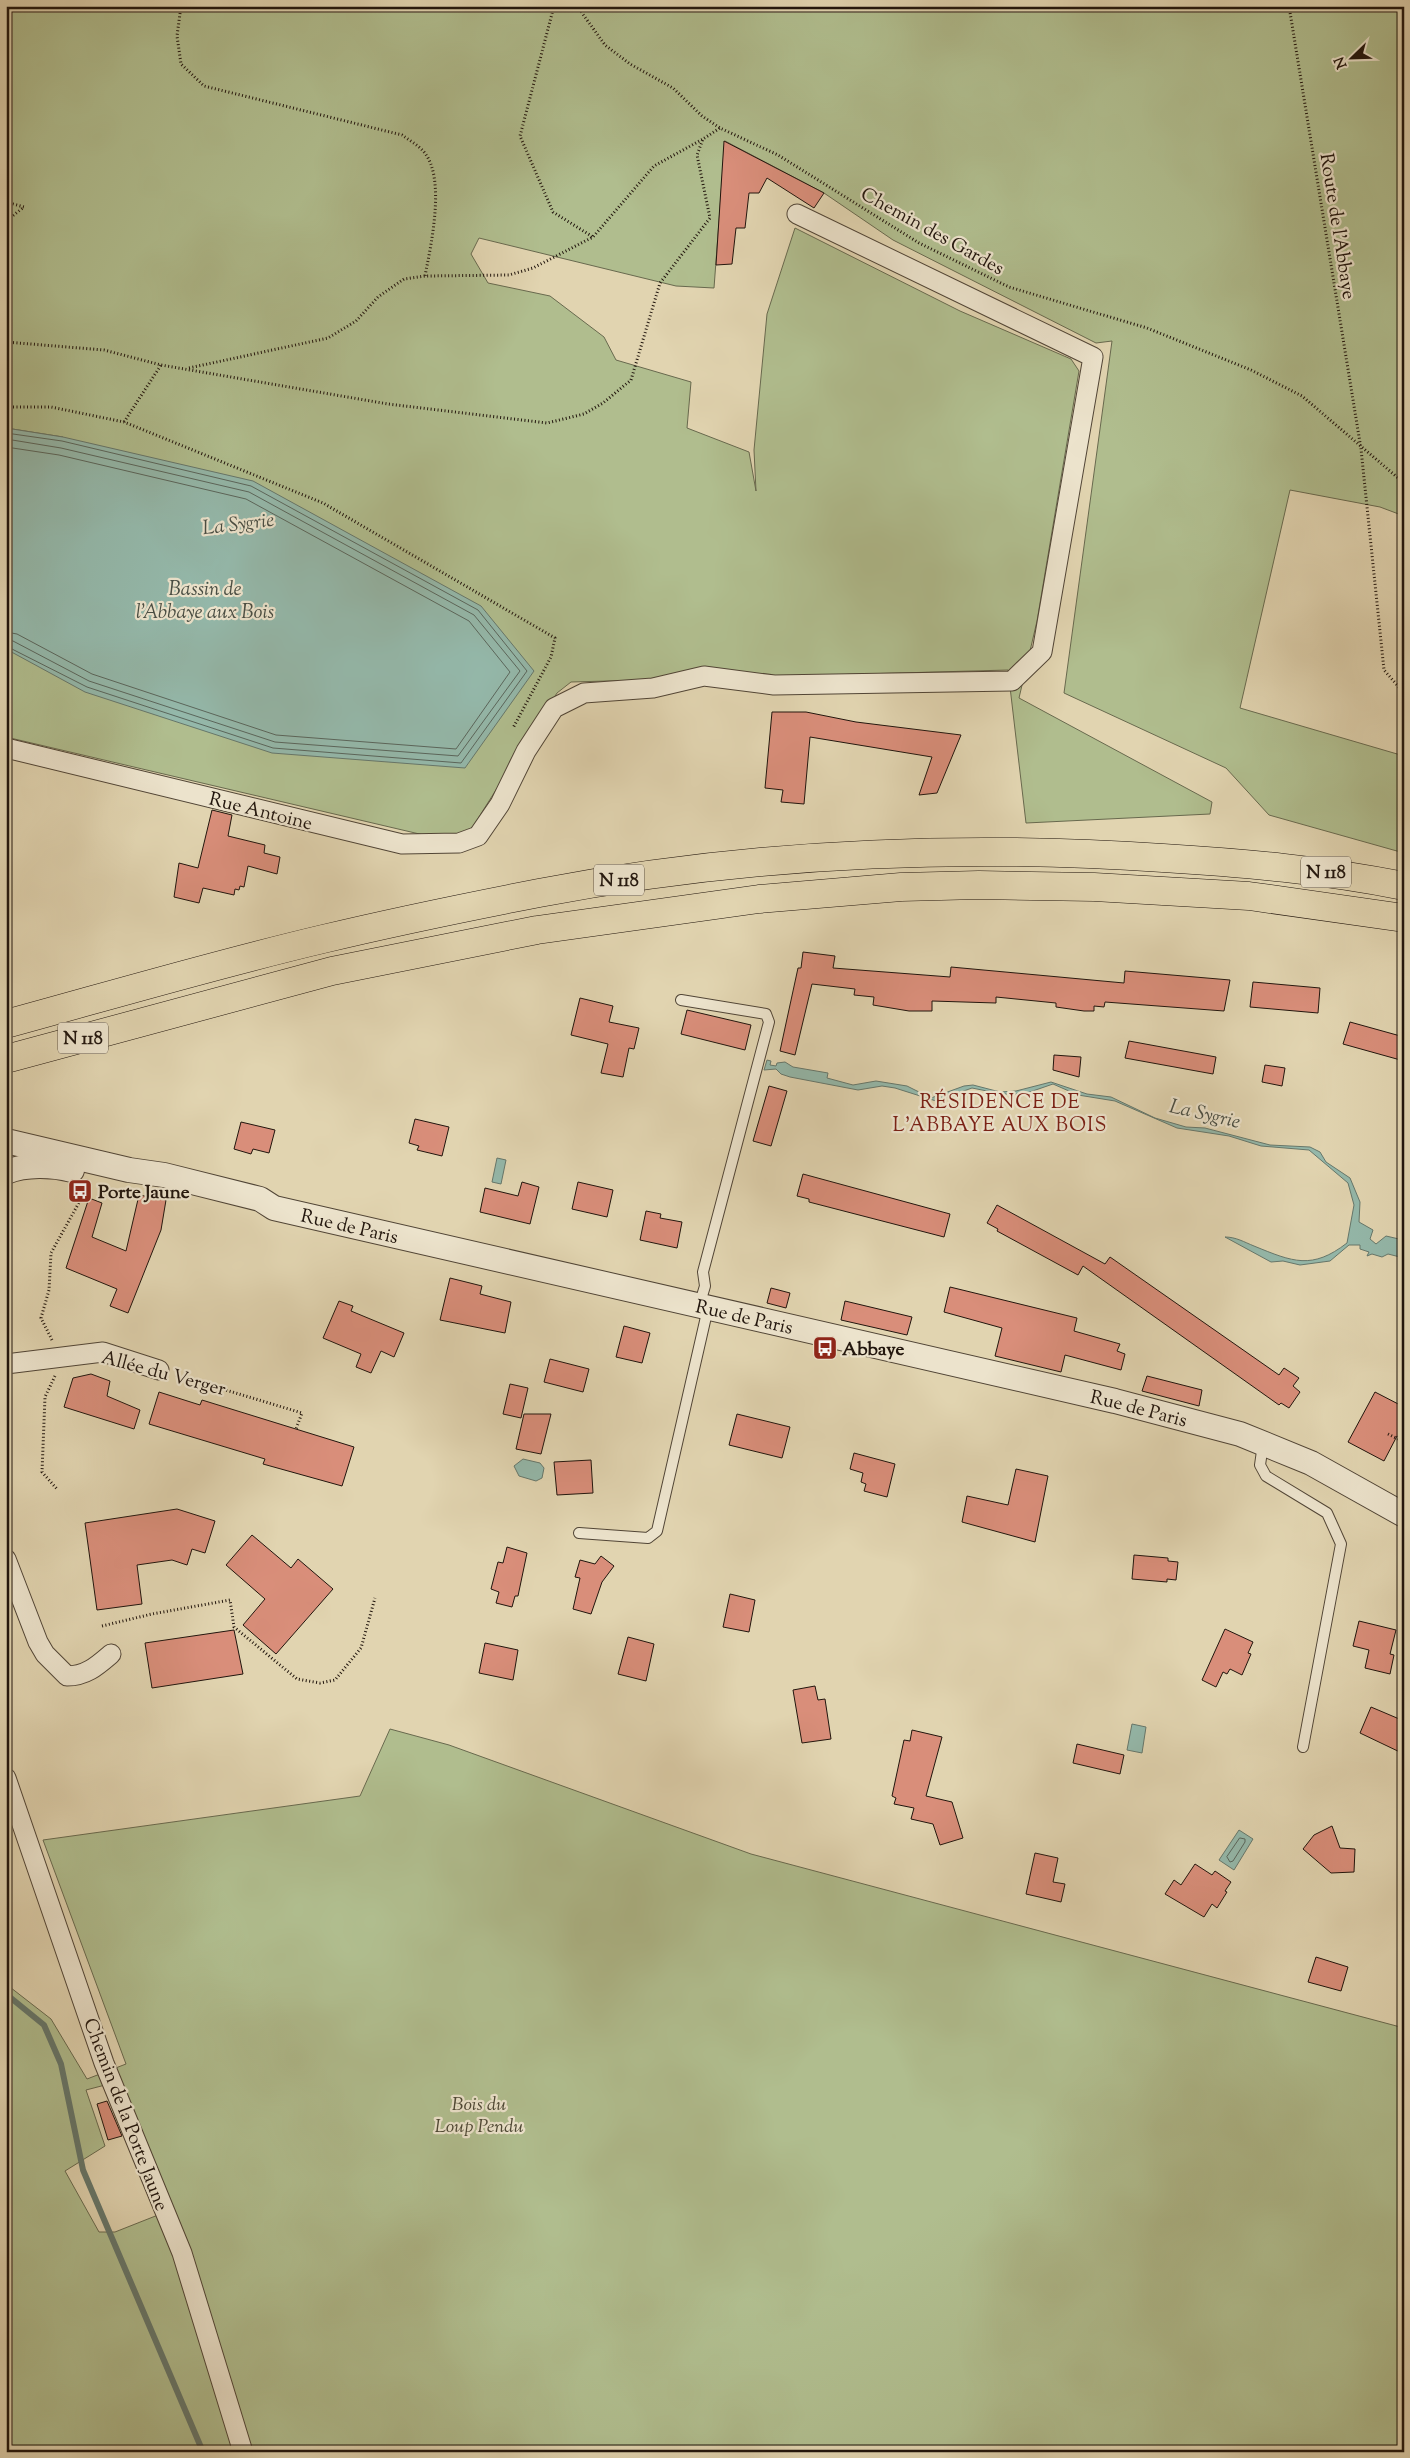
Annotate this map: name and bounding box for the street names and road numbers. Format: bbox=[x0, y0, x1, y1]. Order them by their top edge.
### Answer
street label: Route de l'Abbaye bbox=[1312, 151, 1361, 302]
street label: Chemin des Gardes bbox=[855, 181, 1009, 283]
street label: Rue Antoine bbox=[206, 787, 315, 838]
road number: N 118 bbox=[1301, 856, 1351, 888]
road number: N 118 bbox=[594, 864, 644, 896]
road number: N 118 bbox=[58, 1022, 108, 1054]
street label: Rue de Paris bbox=[298, 1204, 401, 1252]
street label: Rue de Paris bbox=[692, 1294, 795, 1343]
street label: Allée du Verger bbox=[98, 1345, 229, 1404]
street label: Rue de Paris bbox=[1087, 1385, 1190, 1435]
street label: Chemin de la Porte Jaune bbox=[75, 2014, 174, 2215]

